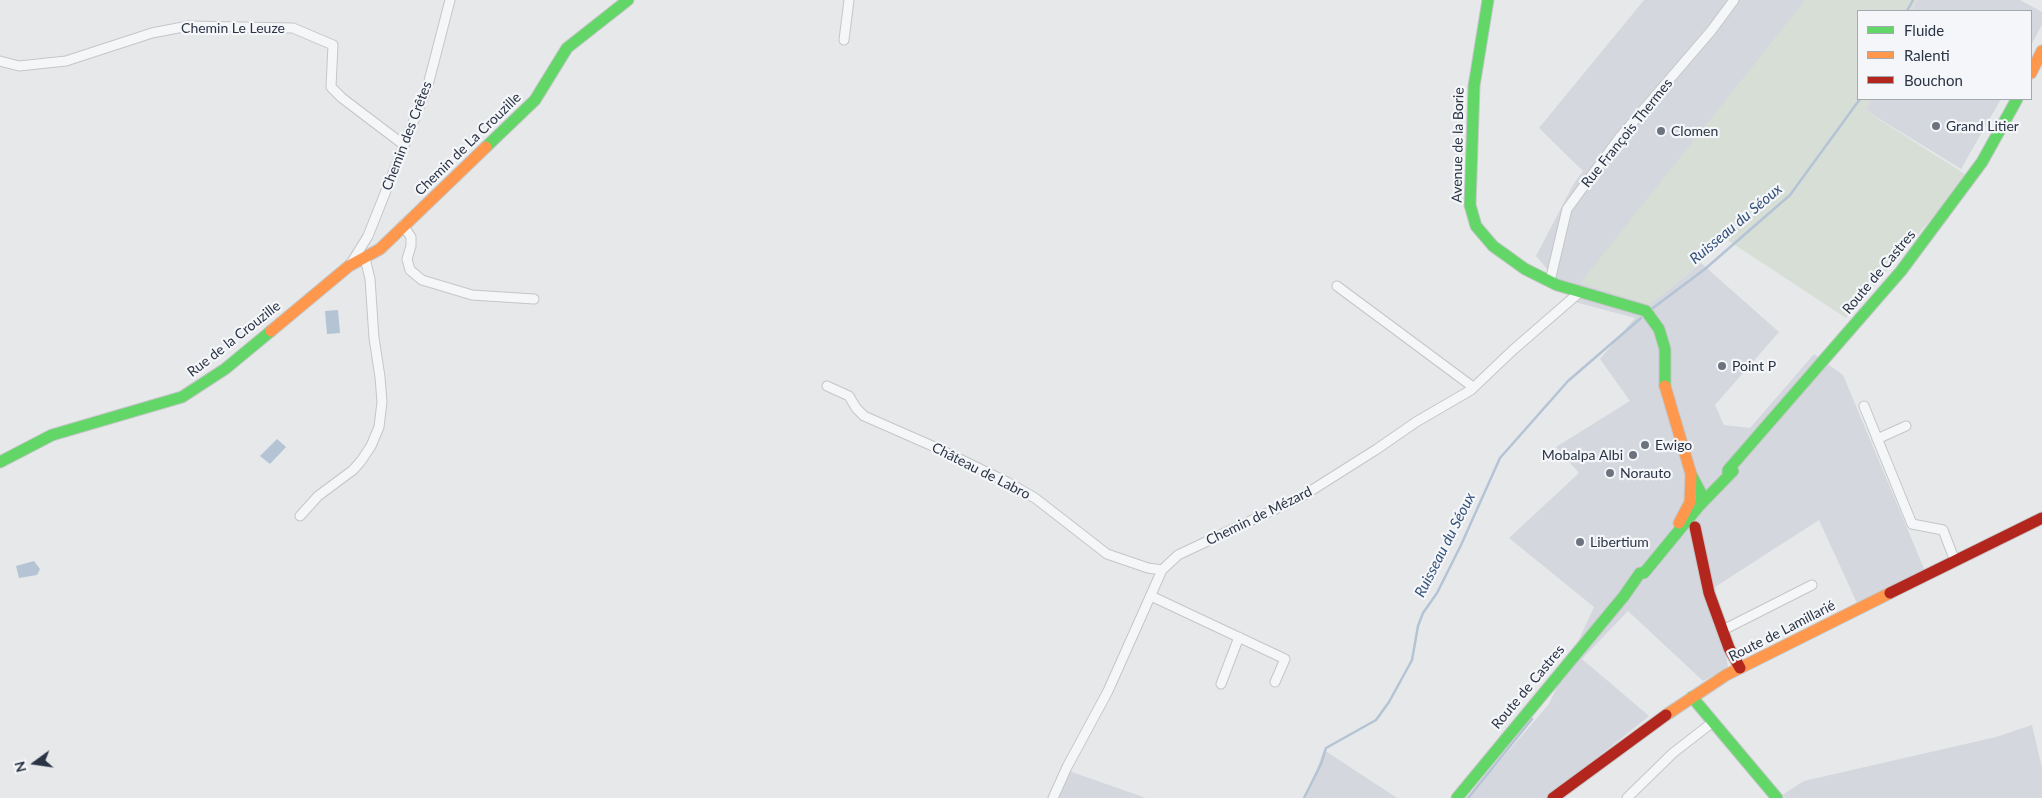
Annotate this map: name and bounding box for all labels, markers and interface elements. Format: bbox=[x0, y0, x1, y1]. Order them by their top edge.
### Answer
legend bbox=[1857, 10, 2032, 100]
street label: Chemin Le Leuze bbox=[181, 20, 285, 36]
text: Fluide bbox=[1904, 21, 1944, 39]
text: Ralenti bbox=[1904, 46, 1950, 64]
text: Bouchon bbox=[1904, 71, 1963, 89]
street label: Rue François Thermes bbox=[1578, 75, 1676, 191]
street label: Chemin des Crêtes bbox=[378, 79, 436, 193]
street label: Avenue de la Borie bbox=[1449, 87, 1467, 203]
street label: Chemin de La Crouzille bbox=[411, 89, 525, 199]
place label: Grand Litier bbox=[1946, 118, 2019, 134]
marker: Grand Litier bbox=[1930, 120, 1942, 132]
place label: Clomen bbox=[1671, 123, 1718, 139]
marker: Clomen bbox=[1655, 125, 1667, 137]
water label: Ruisseau du Séoux bbox=[1686, 180, 1786, 268]
street label: Route de Castres bbox=[1839, 227, 1919, 317]
street label: Rue de la Crouzille bbox=[184, 297, 284, 381]
place label: Point P bbox=[1732, 358, 1776, 374]
marker: Point P bbox=[1716, 360, 1728, 372]
place label: Ewigo bbox=[1655, 437, 1692, 453]
street label: Château de Labro bbox=[929, 439, 1033, 503]
marker: Ewigo bbox=[1639, 439, 1651, 451]
place label: Mobalpa Albi bbox=[1542, 447, 1623, 463]
marker: Mobalpa Albi bbox=[1627, 449, 1639, 461]
place label: Norauto bbox=[1620, 465, 1671, 481]
marker: Norauto bbox=[1604, 467, 1616, 479]
street label: Chemin de Mézard bbox=[1203, 483, 1315, 549]
water label: Ruisseau du Séoux bbox=[1411, 490, 1479, 600]
place label: Libertium bbox=[1590, 534, 1649, 550]
marker: Libertium bbox=[1574, 536, 1586, 548]
street label: Route de Lamillarié bbox=[1726, 597, 1838, 665]
street label: Route de Castres bbox=[1488, 642, 1568, 732]
north arrow bbox=[10, 738, 60, 788]
text: N bbox=[10, 759, 30, 774]

